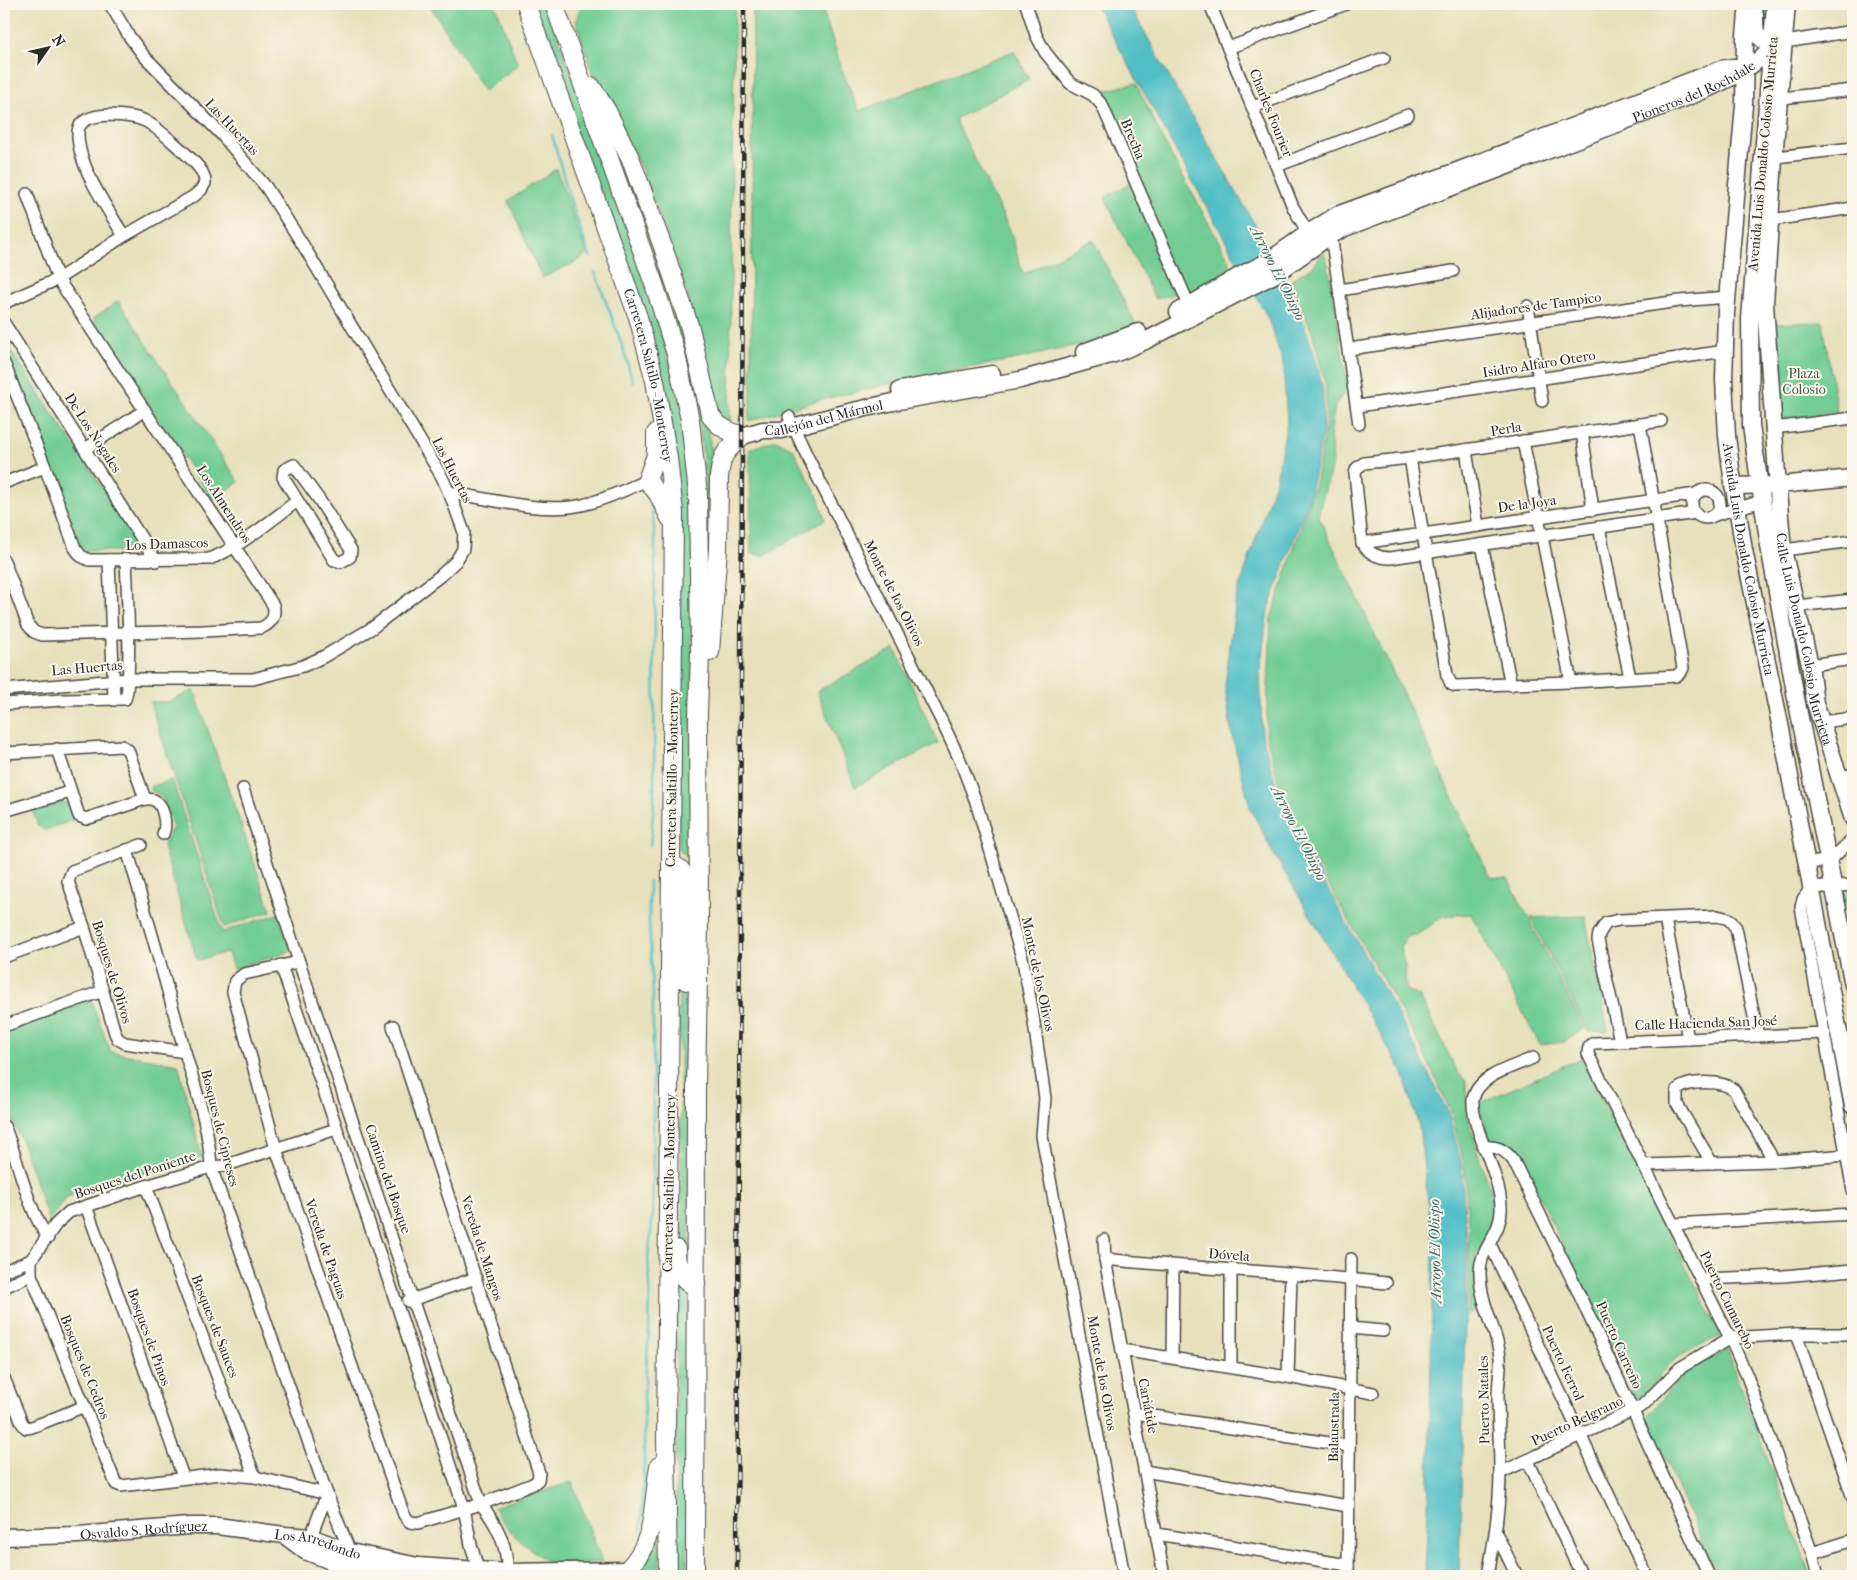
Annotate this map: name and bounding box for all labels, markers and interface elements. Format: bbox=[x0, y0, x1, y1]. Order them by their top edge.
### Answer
north arrow bbox=[22, 22, 72, 72]
text: N bbox=[48, 32, 69, 50]
street label: Avenida Luis Donaldo Colosio Murrieta bbox=[1744, 35, 1782, 273]
street label: Pioneros del Rochdale bbox=[1630, 57, 1759, 126]
street label: Charles Fourier bbox=[1246, 66, 1296, 160]
street label: Las Huertas bbox=[201, 95, 263, 159]
street label: Brecha bbox=[1117, 116, 1149, 162]
water label: Arroyo El Obispo bbox=[1245, 221, 1310, 324]
street label: Carretera Saltillo - Monterrey bbox=[620, 286, 677, 464]
street label: Alijadores de Tampico bbox=[1469, 288, 1602, 324]
street label: Isidro Alfaro Otero bbox=[1481, 347, 1597, 381]
park label: Plaza Colosio bbox=[1782, 365, 1826, 398]
street label: De Los Nogales bbox=[61, 390, 125, 476]
street label: Callejón del Mármol bbox=[764, 396, 885, 439]
street label: Perla bbox=[1489, 418, 1523, 440]
street label: Las Huertas bbox=[428, 434, 476, 506]
street label: Avenida Luis Donaldo Colosio Murrieta bbox=[1719, 441, 1778, 677]
street label: Los Almendros bbox=[193, 462, 255, 546]
street label: De la Joya bbox=[1496, 491, 1558, 517]
street label: Calle Luis Donaldo Colosio Murrieta bbox=[1773, 532, 1837, 748]
street label: Los Damascos bbox=[125, 534, 209, 554]
street label: Monte de los Olivos bbox=[860, 537, 928, 649]
street label: Las Huertas bbox=[51, 656, 123, 680]
street label: Carretera Saltillo - Monterrey bbox=[662, 688, 682, 867]
water label: Arroyo El Obispo bbox=[1266, 781, 1331, 884]
street label: Monte de los Olivos bbox=[1018, 915, 1058, 1033]
street label: Bosques de Olivos bbox=[88, 918, 136, 1026]
street label: Calle Hacienda San José bbox=[1635, 1012, 1777, 1034]
street label: Bosques de Cipreses bbox=[197, 1068, 243, 1188]
street label: Carretera Saltillo - Monterrey bbox=[659, 1093, 679, 1272]
street label: Camino del Bosque bbox=[361, 1122, 415, 1236]
street label: Bosques del Poniente bbox=[72, 1147, 198, 1203]
street label: Vereda de Mangos bbox=[457, 1192, 507, 1303]
street label: Vereda de Paguas bbox=[301, 1196, 351, 1301]
water label: Arroyo El Obispo bbox=[1425, 1199, 1445, 1305]
street label: Dóvela bbox=[1208, 1245, 1251, 1265]
street label: Puerto Cumarebo bbox=[1696, 1248, 1758, 1352]
street label: Bosques de Sauces bbox=[188, 1272, 242, 1380]
street label: Bosques de Pinos bbox=[124, 1286, 174, 1388]
street label: Puerto Carreño bbox=[1592, 1299, 1646, 1391]
street label: Bosques de Cedros bbox=[56, 1312, 114, 1422]
street label: Monte de los Olivos bbox=[1083, 1314, 1121, 1432]
street label: Puerto Ferrol bbox=[1538, 1323, 1588, 1404]
street label: Puerto Natales bbox=[1475, 1356, 1493, 1444]
street label: Cariátide bbox=[1134, 1377, 1162, 1435]
street label: Balaustrada bbox=[1325, 1391, 1343, 1462]
street label: Puerto Belgrano bbox=[1528, 1392, 1626, 1450]
street label: Osvaldo S. Rodríguez bbox=[79, 1518, 207, 1543]
street label: Los Arredondo bbox=[273, 1525, 362, 1562]

